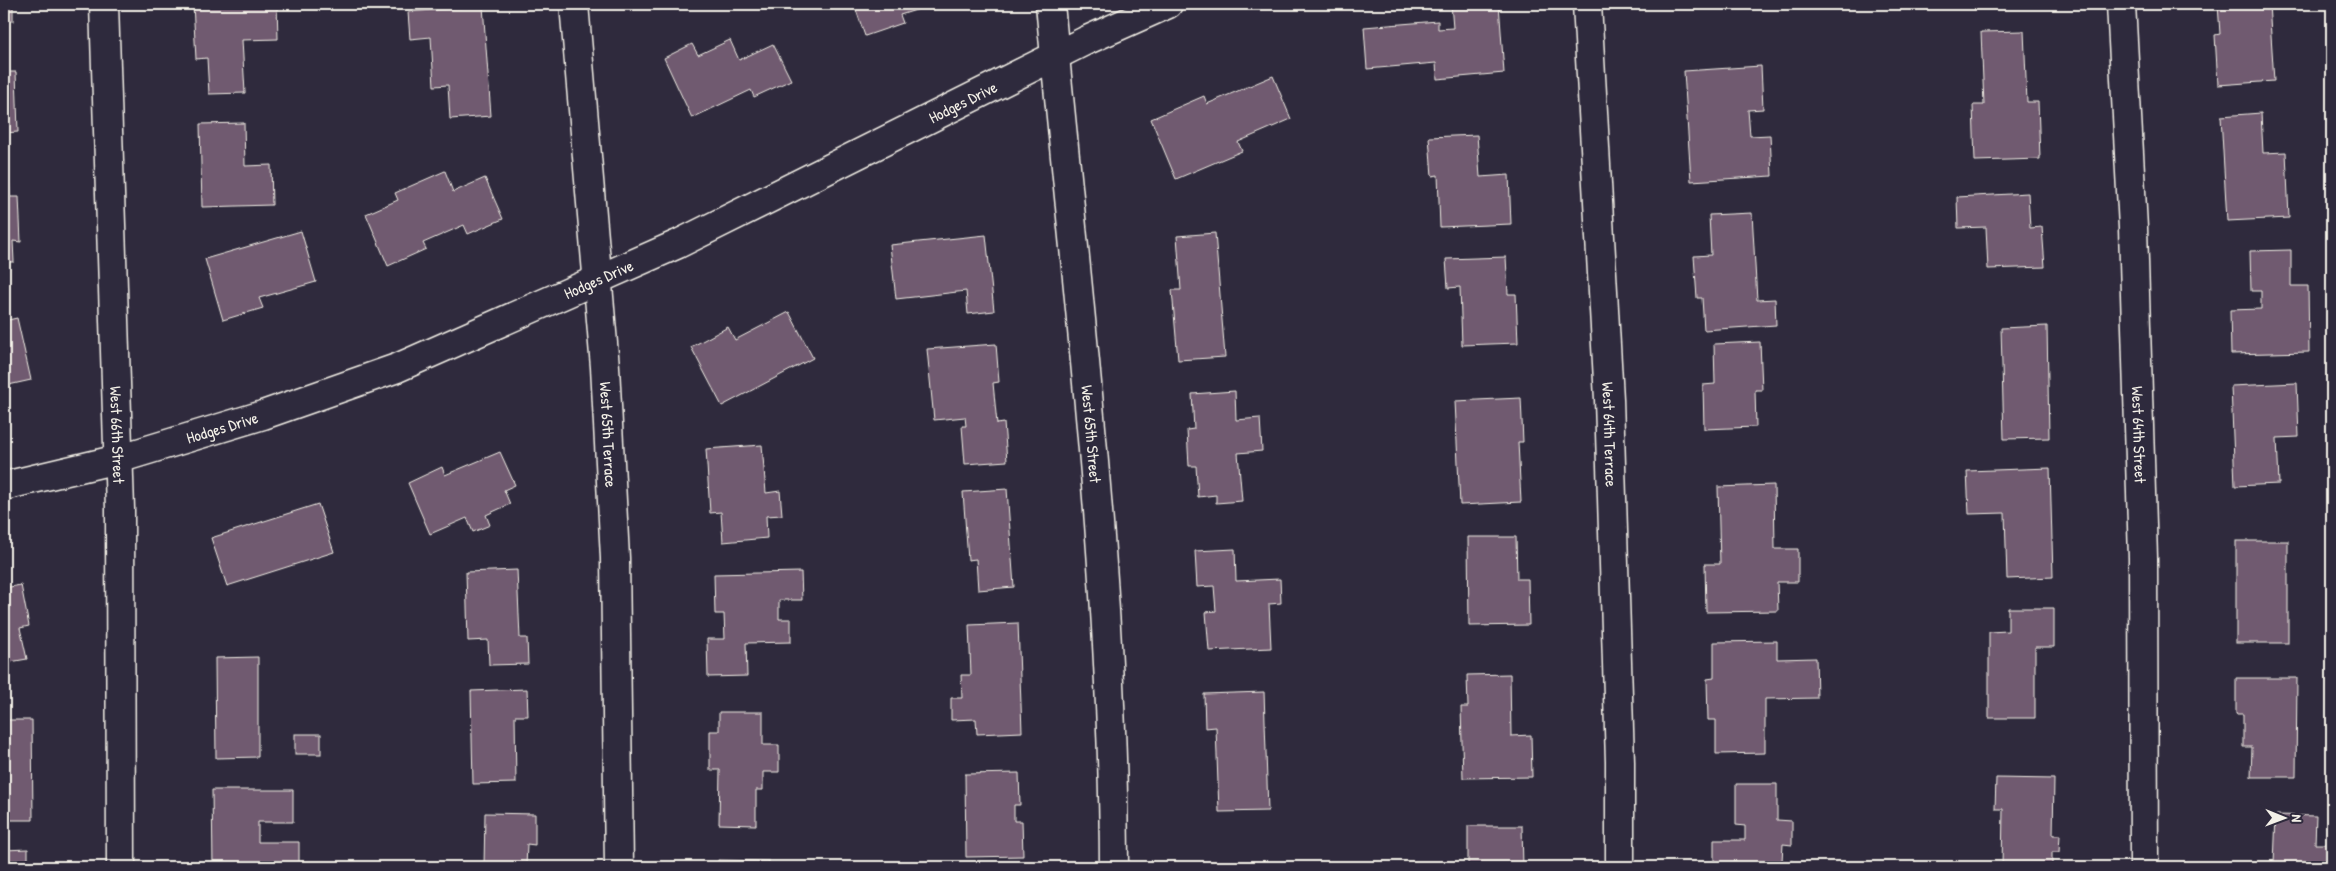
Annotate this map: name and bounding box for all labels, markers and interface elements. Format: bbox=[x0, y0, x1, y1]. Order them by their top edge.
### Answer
street label: Hodges Drive bbox=[925, 75, 1001, 128]
street label: Hodges Drive bbox=[560, 254, 637, 304]
street label: West 65th Terrace bbox=[595, 381, 622, 489]
street label: West 64th Terrace bbox=[1597, 381, 1623, 488]
street label: West 65th Street bbox=[1076, 384, 1107, 484]
street label: West 66th Street bbox=[105, 386, 130, 484]
street label: West 64th Street bbox=[2127, 386, 2152, 484]
street label: Hodges Drive bbox=[184, 406, 261, 449]
north arrow bbox=[2258, 794, 2308, 844]
text: N bbox=[2288, 814, 2307, 823]

